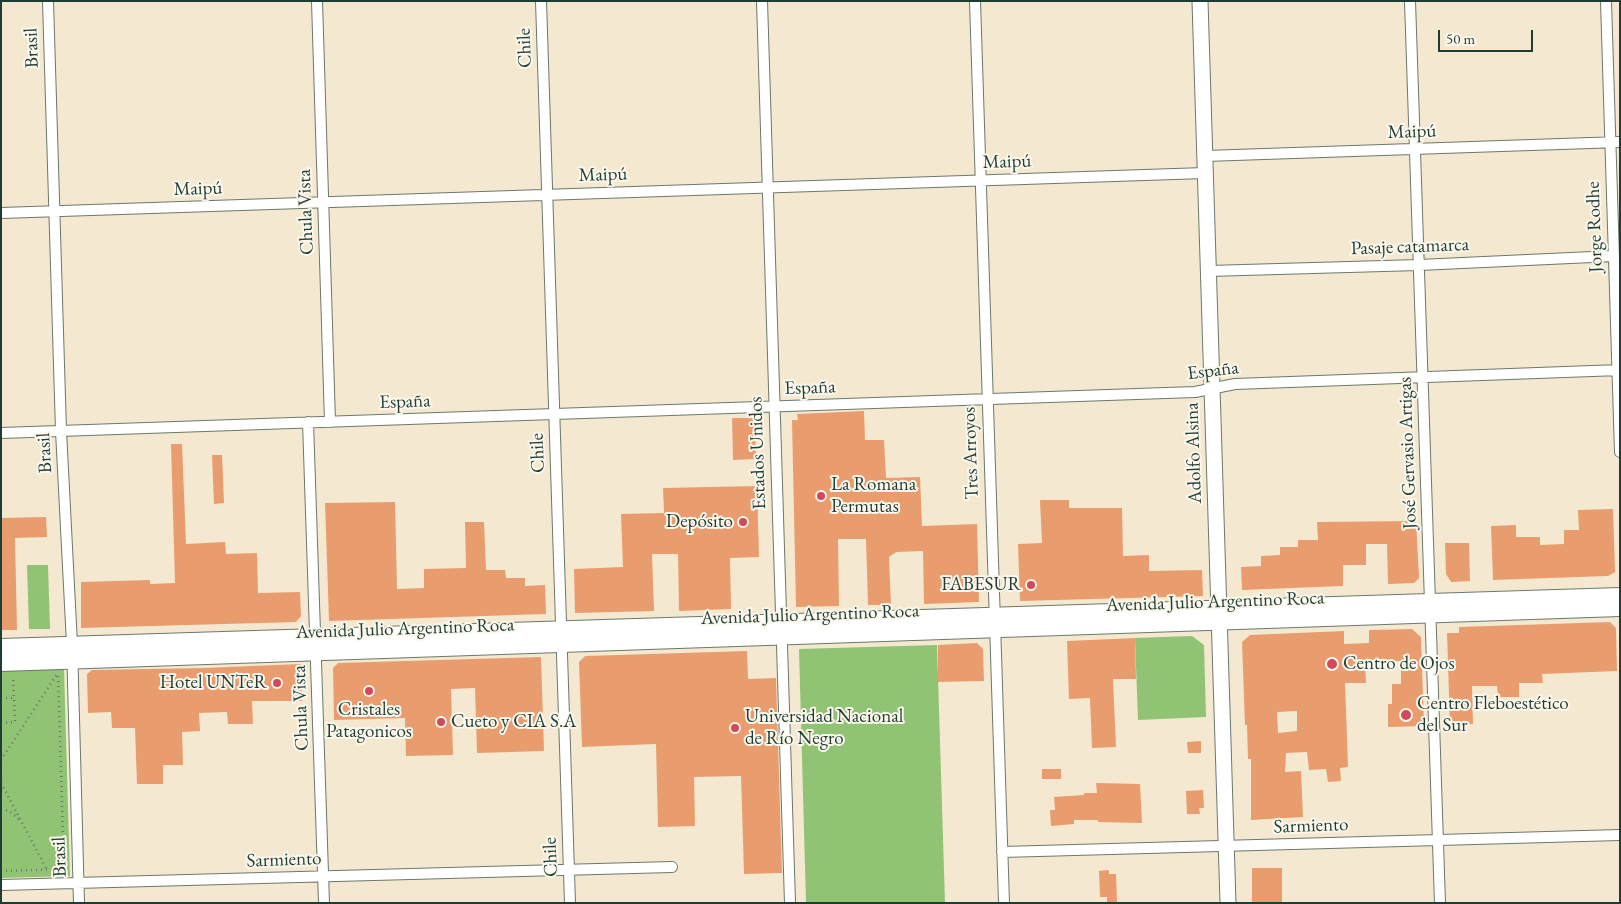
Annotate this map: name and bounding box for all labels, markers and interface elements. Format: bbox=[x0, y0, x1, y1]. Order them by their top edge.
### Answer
scale bar bbox=[1441, 20, 1536, 52]
street label: Brasil bbox=[20, 27, 44, 69]
street label: Chile bbox=[513, 28, 537, 68]
text: 50 m bbox=[1446, 29, 1475, 48]
street label: Maipú bbox=[1387, 120, 1437, 144]
street label: Maipú bbox=[982, 150, 1032, 174]
street label: Maipú bbox=[578, 163, 628, 187]
street label: Chula Vista bbox=[293, 169, 319, 255]
street label: Maipú bbox=[173, 177, 223, 201]
street label: Jorge Rodhe bbox=[1582, 181, 1608, 273]
street label: Pasaje catamarca bbox=[1350, 234, 1470, 260]
street label: España bbox=[1186, 357, 1240, 385]
street label: España bbox=[784, 376, 836, 400]
street label: José Gervasio Artigas bbox=[1394, 376, 1422, 530]
street label: España bbox=[379, 390, 431, 414]
street label: Estados Unidos bbox=[745, 396, 771, 510]
street label: Adolfo Alsina bbox=[1181, 402, 1207, 504]
street label: Tres Arroyos bbox=[958, 406, 984, 500]
street label: Brasil bbox=[33, 432, 57, 474]
street label: Chile bbox=[526, 433, 550, 473]
place label: La Romana Permutas bbox=[831, 474, 916, 518]
marker: La Romana Permutas bbox=[815, 490, 827, 502]
place label: Depósito bbox=[666, 511, 733, 533]
marker: Depósito bbox=[737, 516, 749, 528]
place label: FABESUR bbox=[941, 574, 1021, 596]
marker: FABESUR bbox=[1025, 579, 1037, 591]
street label: Avenida Julio Argentino Roca bbox=[1105, 587, 1325, 617]
street label: Avenida Julio Argentino Roca bbox=[700, 600, 920, 630]
street label: Avenida Julio Argentino Roca bbox=[295, 614, 515, 644]
place label: Centro de Ojos bbox=[1343, 653, 1455, 675]
marker: Centro de Ojos bbox=[1325, 657, 1339, 671]
street label: Chula Vista bbox=[288, 665, 314, 751]
place label: Hotel UNTeR bbox=[160, 672, 267, 694]
marker: Hotel UNTeR bbox=[271, 677, 283, 689]
marker: Cristales Patagonicos bbox=[363, 685, 375, 697]
place label: Centro Fleboestético del Sur bbox=[1417, 693, 1569, 737]
place label: Cristales Patagonicos bbox=[326, 699, 412, 743]
place label: Universidad Nacional de Río Negro bbox=[745, 706, 903, 750]
marker: Centro Fleboestético del Sur bbox=[1399, 708, 1413, 722]
place label: Cueto y CIA S.A bbox=[451, 711, 576, 733]
marker: Cueto y CIA S.A bbox=[435, 716, 447, 728]
marker: Universidad Nacional de Río Negro bbox=[729, 722, 741, 734]
street label: Sarmiento bbox=[1273, 813, 1349, 839]
street label: Brasil bbox=[48, 836, 72, 878]
street label: Chile bbox=[539, 837, 563, 877]
street label: Sarmiento bbox=[246, 847, 322, 873]

